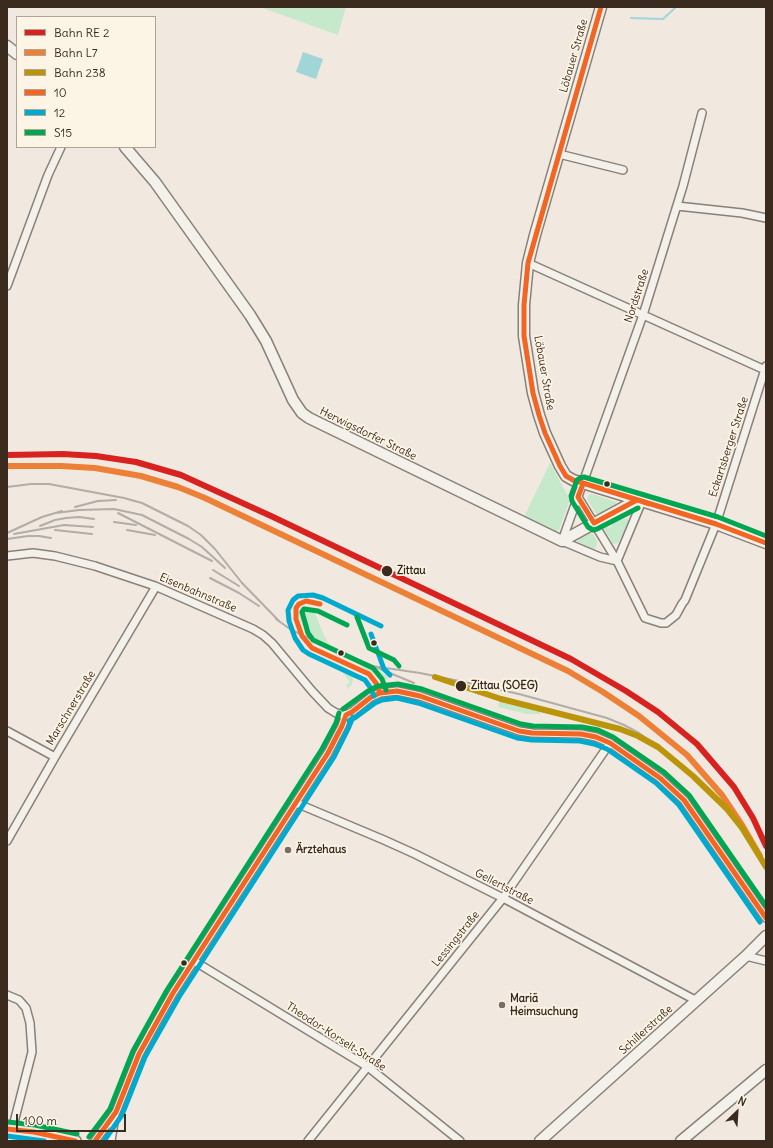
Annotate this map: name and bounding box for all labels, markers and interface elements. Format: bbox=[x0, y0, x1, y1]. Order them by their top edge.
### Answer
legend bbox=[16, 16, 156, 148]
street label: Löbauer Straße bbox=[557, 18, 591, 94]
text: Bahn RE 2 bbox=[54, 25, 110, 40]
text: Bahn L7 bbox=[54, 45, 98, 60]
text: Bahn 238 bbox=[54, 65, 106, 80]
text: 10 bbox=[54, 85, 67, 100]
text: 12 bbox=[54, 105, 65, 120]
text: S15 bbox=[54, 125, 72, 140]
street label: Nordstraße bbox=[622, 267, 652, 325]
street label: Löbauer Straße bbox=[531, 334, 557, 412]
street label: Eckartsberger Straße bbox=[707, 395, 751, 499]
street label: Herwigsdorfer Straße bbox=[317, 405, 419, 463]
unlabelled marker bbox=[602, 479, 612, 489]
marker: Zittau bbox=[380, 564, 394, 578]
place label: Zittau bbox=[397, 564, 426, 578]
street label: Eisenbahnstraße bbox=[157, 571, 239, 615]
unlabelled marker bbox=[369, 638, 379, 648]
unlabelled marker bbox=[336, 648, 346, 658]
street label: Marschnerstraße bbox=[44, 668, 98, 748]
marker: Zittau (SOEG) bbox=[454, 679, 468, 693]
place label: Zittau (SOEG) bbox=[471, 679, 538, 693]
place label: Ärztehaus bbox=[296, 843, 346, 857]
marker: Ärztehaus bbox=[283, 845, 293, 855]
street label: Gellertstraße bbox=[472, 867, 536, 907]
street label: Lessingstraße bbox=[430, 908, 482, 970]
unlabelled marker bbox=[179, 958, 189, 968]
place label: Mariä Heimsuchung bbox=[510, 992, 578, 1018]
street label: Theodor-Korselt-Straße bbox=[284, 1000, 388, 1074]
marker: Mariä Heimsuchung bbox=[497, 1000, 507, 1010]
street label: Schillerstraße bbox=[617, 1003, 675, 1057]
north arrow bbox=[717, 1092, 757, 1132]
text: N bbox=[736, 1093, 748, 1109]
scale bar bbox=[18, 1106, 128, 1132]
text: 100 m bbox=[23, 1113, 57, 1128]

